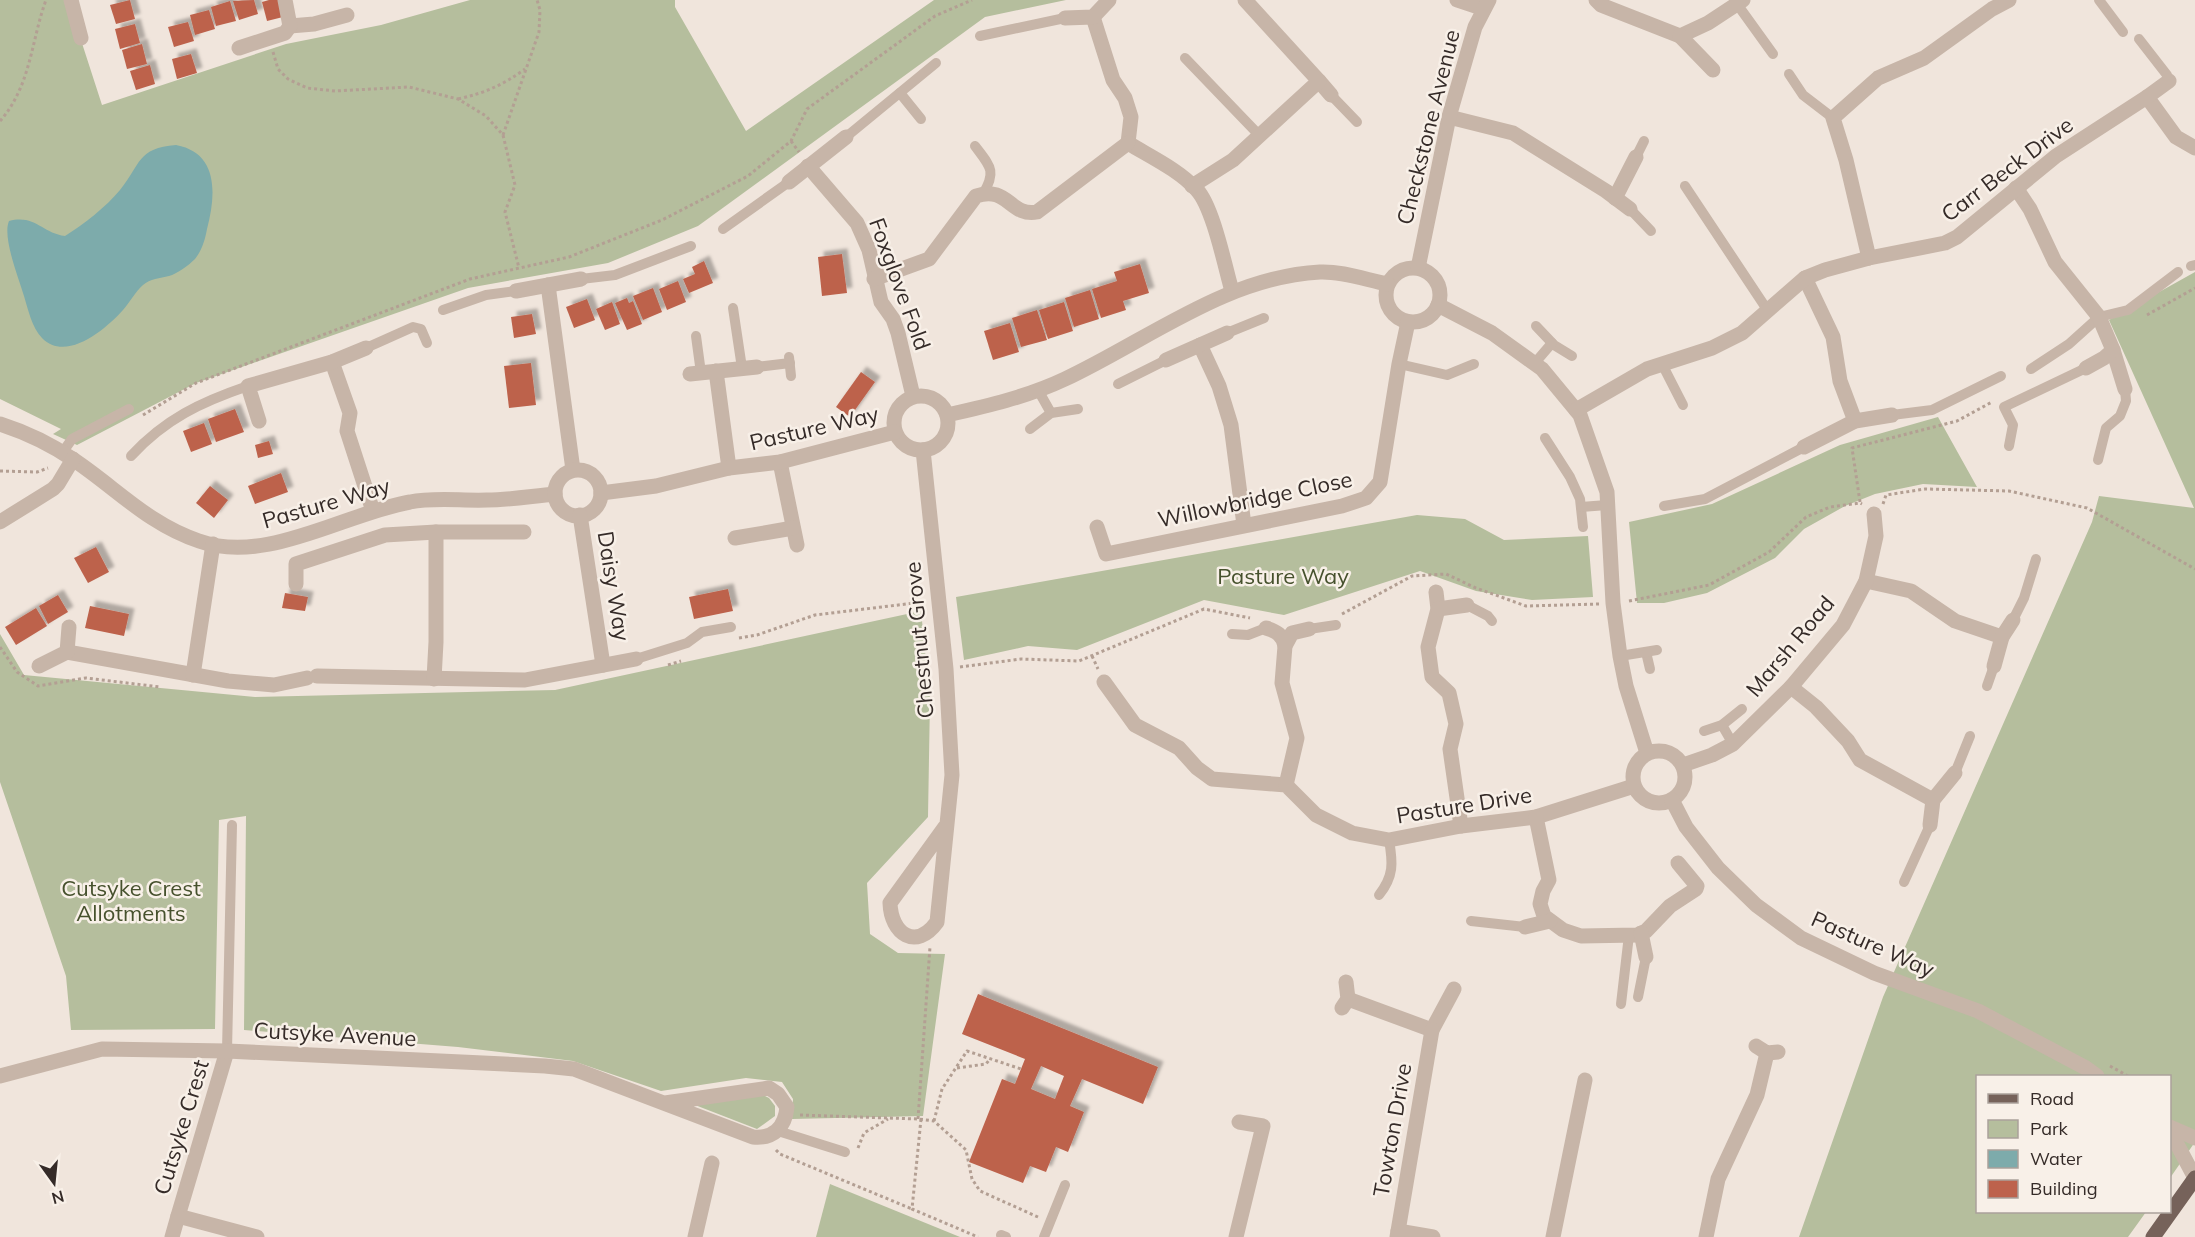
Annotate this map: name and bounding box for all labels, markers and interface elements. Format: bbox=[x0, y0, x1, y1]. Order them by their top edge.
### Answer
street label: Checkstone Avenue bbox=[1390, 27, 1466, 227]
street label: Carr Beck Drive bbox=[1936, 110, 2078, 228]
street label: Foxglove Fold bbox=[863, 214, 937, 354]
street label: Pasture Way bbox=[747, 399, 882, 456]
street label: Willowbridge Close bbox=[1155, 465, 1355, 533]
street label: Pasture Way bbox=[259, 471, 393, 535]
street label: Daisy Way bbox=[591, 529, 637, 643]
street label: Chestnut Grove bbox=[898, 560, 940, 720]
park label: Pasture Way bbox=[1217, 562, 1349, 590]
street label: Marsh Road bbox=[1740, 590, 1840, 702]
street label: Pasture Drive bbox=[1394, 780, 1534, 830]
park label: Cutsyke Crest Allotments bbox=[61, 874, 201, 927]
street label: Pasture Way bbox=[1807, 904, 1939, 984]
street label: Cutsyke Avenue bbox=[253, 1016, 417, 1052]
street label: Cutsyke Crest bbox=[147, 1056, 215, 1198]
street label: Towton Drive bbox=[1366, 1061, 1418, 1199]
legend bbox=[1976, 1075, 2171, 1213]
text: Road bbox=[2030, 1087, 2074, 1110]
text: Park bbox=[2030, 1117, 2069, 1140]
text: Water bbox=[2030, 1147, 2083, 1170]
north arrow bbox=[24, 1153, 84, 1213]
text: Building bbox=[2030, 1177, 2098, 1200]
text: N bbox=[49, 1186, 66, 1209]

